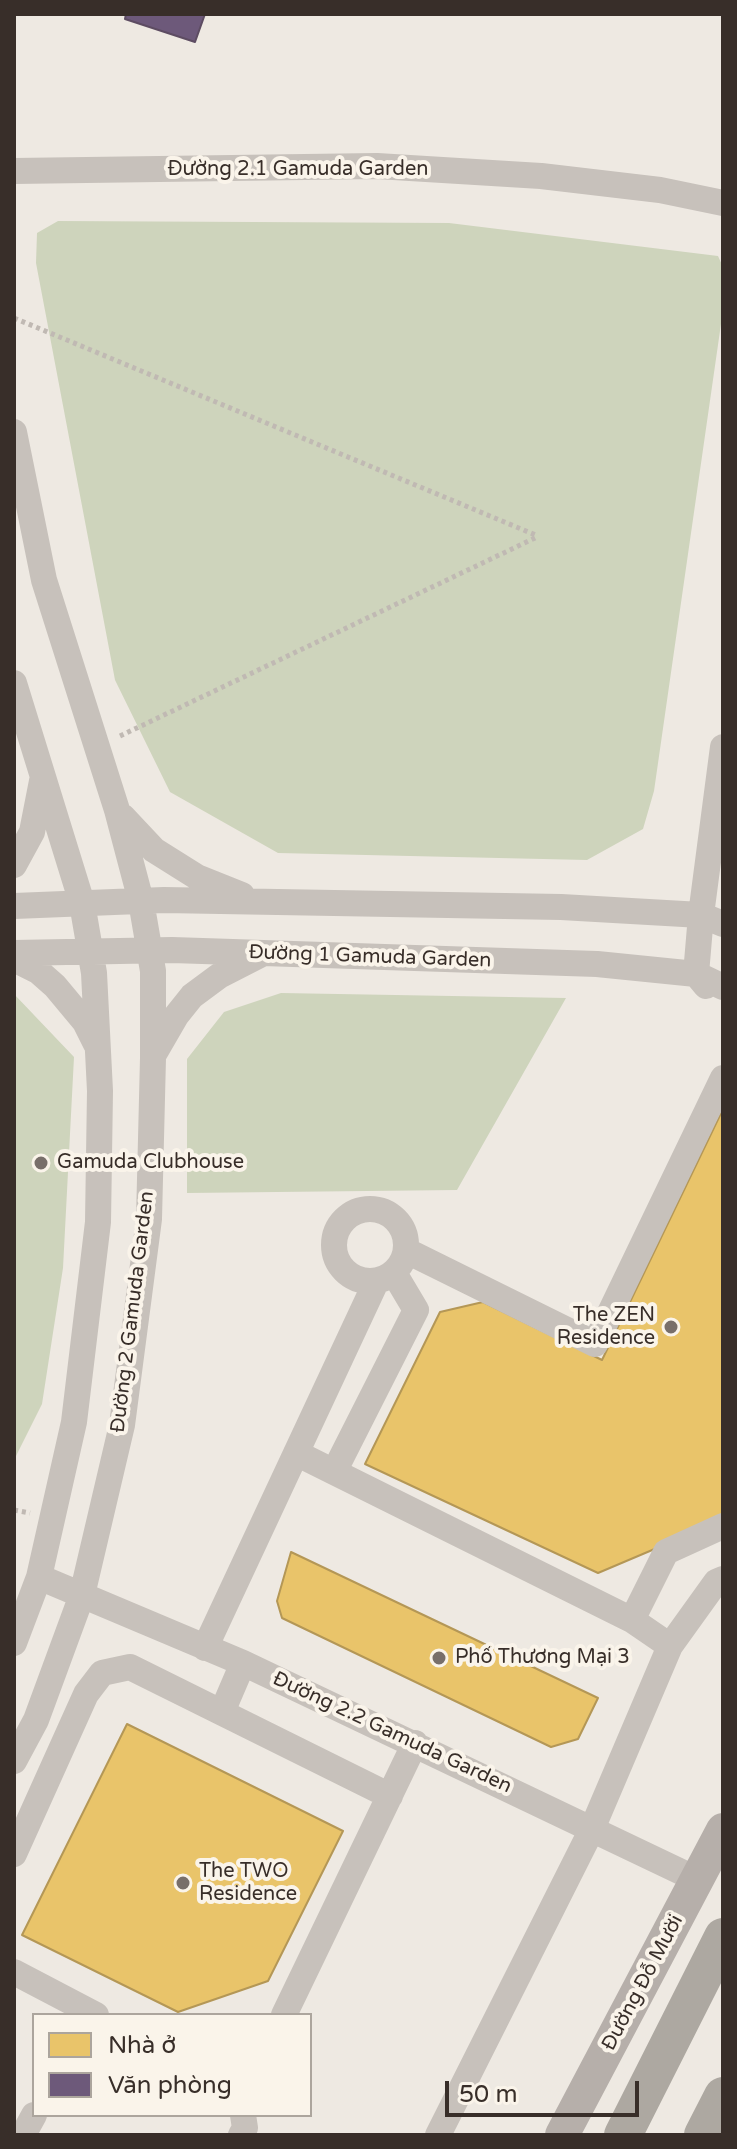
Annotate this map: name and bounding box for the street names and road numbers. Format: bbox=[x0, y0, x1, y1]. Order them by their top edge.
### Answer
street label: Đường 2.1 Gamuda Garden bbox=[168, 158, 428, 182]
street label: Đường 1 Gamuda Garden bbox=[248, 941, 492, 973]
street label: Đường 2 Gamuda Garden bbox=[106, 1190, 160, 1434]
street label: Đường 2.2 Gamuda Garden bbox=[269, 1667, 515, 1799]
street label: Đường Đỗ Mười bbox=[597, 1911, 689, 2055]

